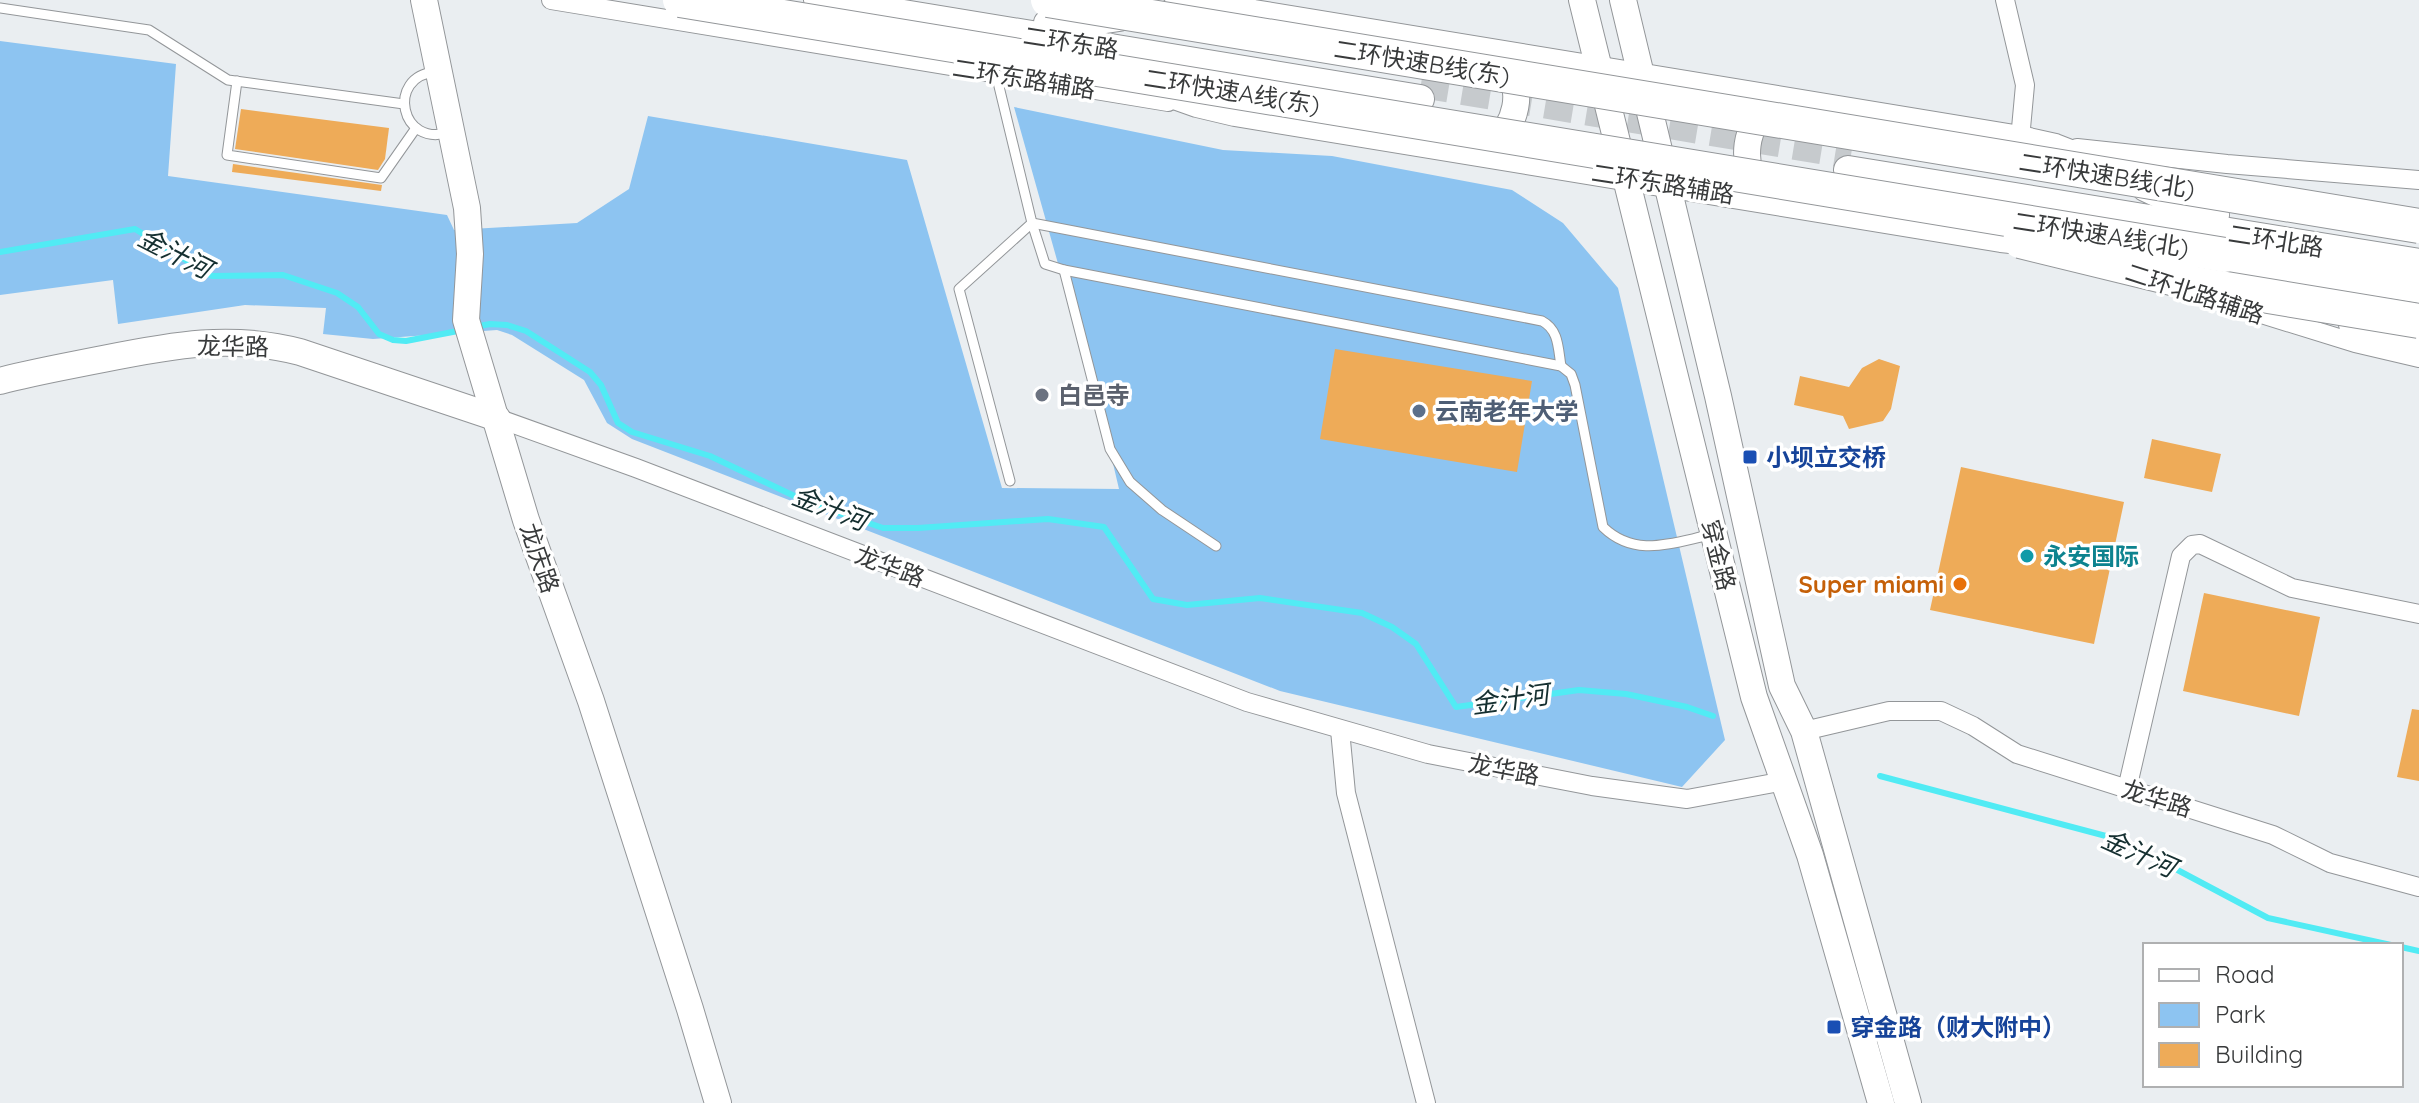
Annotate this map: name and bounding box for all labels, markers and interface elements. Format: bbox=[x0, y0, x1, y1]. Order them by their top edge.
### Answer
street label: 二环东路 bbox=[1021, 20, 1121, 64]
street label: 二环快速B线(东) bbox=[1332, 33, 1512, 91]
street label: 二环东路辅路 bbox=[951, 52, 1097, 104]
street label: 二环快速A线(东) bbox=[1142, 62, 1322, 120]
street label: 二环快速B线(北) bbox=[2017, 146, 2197, 204]
street label: 二环东路辅路 bbox=[1590, 157, 1736, 209]
street label: 二环快速A线(北) bbox=[2011, 205, 2191, 263]
street label: 二环北路 bbox=[2226, 218, 2326, 262]
water label: 金汁河 bbox=[133, 221, 222, 288]
street label: 二环北路辅路 bbox=[2122, 256, 2268, 330]
street label: 龙华路 bbox=[197, 330, 269, 362]
place label: 白邑寺 bbox=[1058, 380, 1130, 410]
marker: 白邑寺 bbox=[1033, 386, 1051, 404]
place label: 云南老年大学 bbox=[1435, 396, 1579, 426]
marker: 云南老年大学 bbox=[1410, 402, 1428, 420]
place label: 小坝立交桥 bbox=[1766, 442, 1886, 472]
marker: 小坝立交桥 bbox=[1741, 448, 1759, 466]
water label: 金汁河 bbox=[788, 479, 877, 539]
street label: 穿金路 bbox=[1696, 516, 1742, 594]
street label: 龙庆路 bbox=[514, 519, 566, 597]
street label: 龙华路 bbox=[851, 539, 929, 593]
place label: 永安国际 bbox=[2043, 541, 2139, 571]
marker: 永安国际 bbox=[2018, 547, 2036, 565]
place label: Super miami bbox=[1799, 569, 1944, 599]
marker: Super miami bbox=[1951, 575, 1969, 593]
water label: 金汁河 bbox=[1469, 677, 1556, 721]
street label: 龙华路 bbox=[1466, 747, 1542, 791]
street label: 龙华路 bbox=[2118, 773, 2196, 823]
water label: 金汁河 bbox=[2097, 822, 2186, 886]
legend bbox=[2143, 943, 2403, 1087]
text: Road bbox=[2215, 959, 2275, 989]
text: Park bbox=[2215, 999, 2266, 1029]
place label: 穿金路（财大附中） bbox=[1850, 1012, 2066, 1042]
marker: 穿金路（财大附中） bbox=[1825, 1018, 1843, 1036]
text: Building bbox=[2215, 1039, 2303, 1069]

